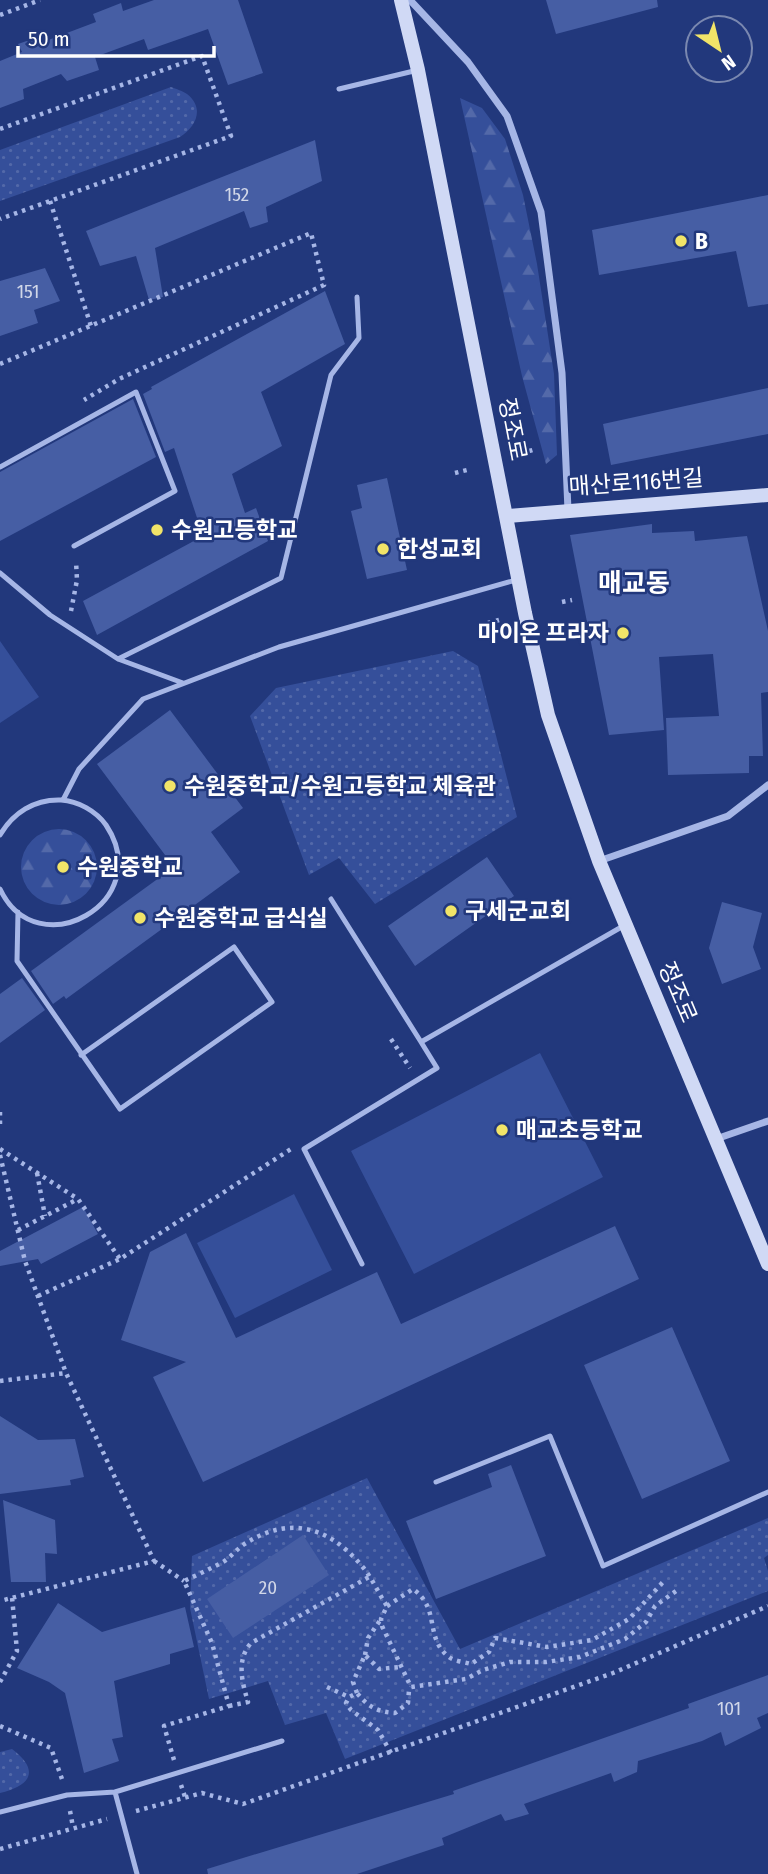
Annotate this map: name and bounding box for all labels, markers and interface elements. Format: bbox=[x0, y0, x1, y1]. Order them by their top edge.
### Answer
scale bar bbox=[18, 14, 214, 58]
north arrow bbox=[684, 14, 754, 84]
text: 50 m bbox=[28, 26, 70, 52]
text: N bbox=[717, 50, 740, 75]
house number: 152 bbox=[225, 183, 249, 206]
place label: B bbox=[695, 227, 708, 255]
marker: B bbox=[673, 233, 689, 249]
house number: 151 bbox=[17, 280, 39, 303]
street label: 정조로 bbox=[493, 395, 533, 463]
street label: 매산로116번길 bbox=[568, 463, 704, 501]
place label: 수원고등학교 bbox=[171, 516, 298, 544]
marker: 수원고등학교 bbox=[149, 522, 165, 538]
place label: 한성교회 bbox=[397, 535, 482, 563]
marker: 한성교회 bbox=[375, 541, 391, 557]
district label: 매교동 bbox=[598, 568, 670, 599]
place label: 마이온 프라자 bbox=[477, 619, 609, 647]
marker: 마이온 프라자 bbox=[615, 625, 631, 641]
place label: 수원중학교/수원고등학교 체육관 bbox=[184, 772, 496, 800]
marker: 수원중학교/수원고등학교 체육관 bbox=[162, 778, 178, 794]
place label: 수원중학교 bbox=[77, 853, 183, 881]
marker: 수원중학교 bbox=[55, 859, 71, 875]
place label: 구세군교회 bbox=[465, 897, 571, 925]
marker: 구세군교회 bbox=[443, 903, 459, 919]
place label: 수원중학교 급식실 bbox=[154, 904, 328, 932]
marker: 수원중학교 급식실 bbox=[132, 910, 148, 926]
street label: 정조로 bbox=[653, 957, 703, 1027]
place label: 매교초등학교 bbox=[516, 1116, 643, 1144]
marker: 매교초등학교 bbox=[494, 1122, 510, 1138]
house number: 20 bbox=[259, 1576, 277, 1599]
house number: 101 bbox=[717, 1697, 741, 1720]

